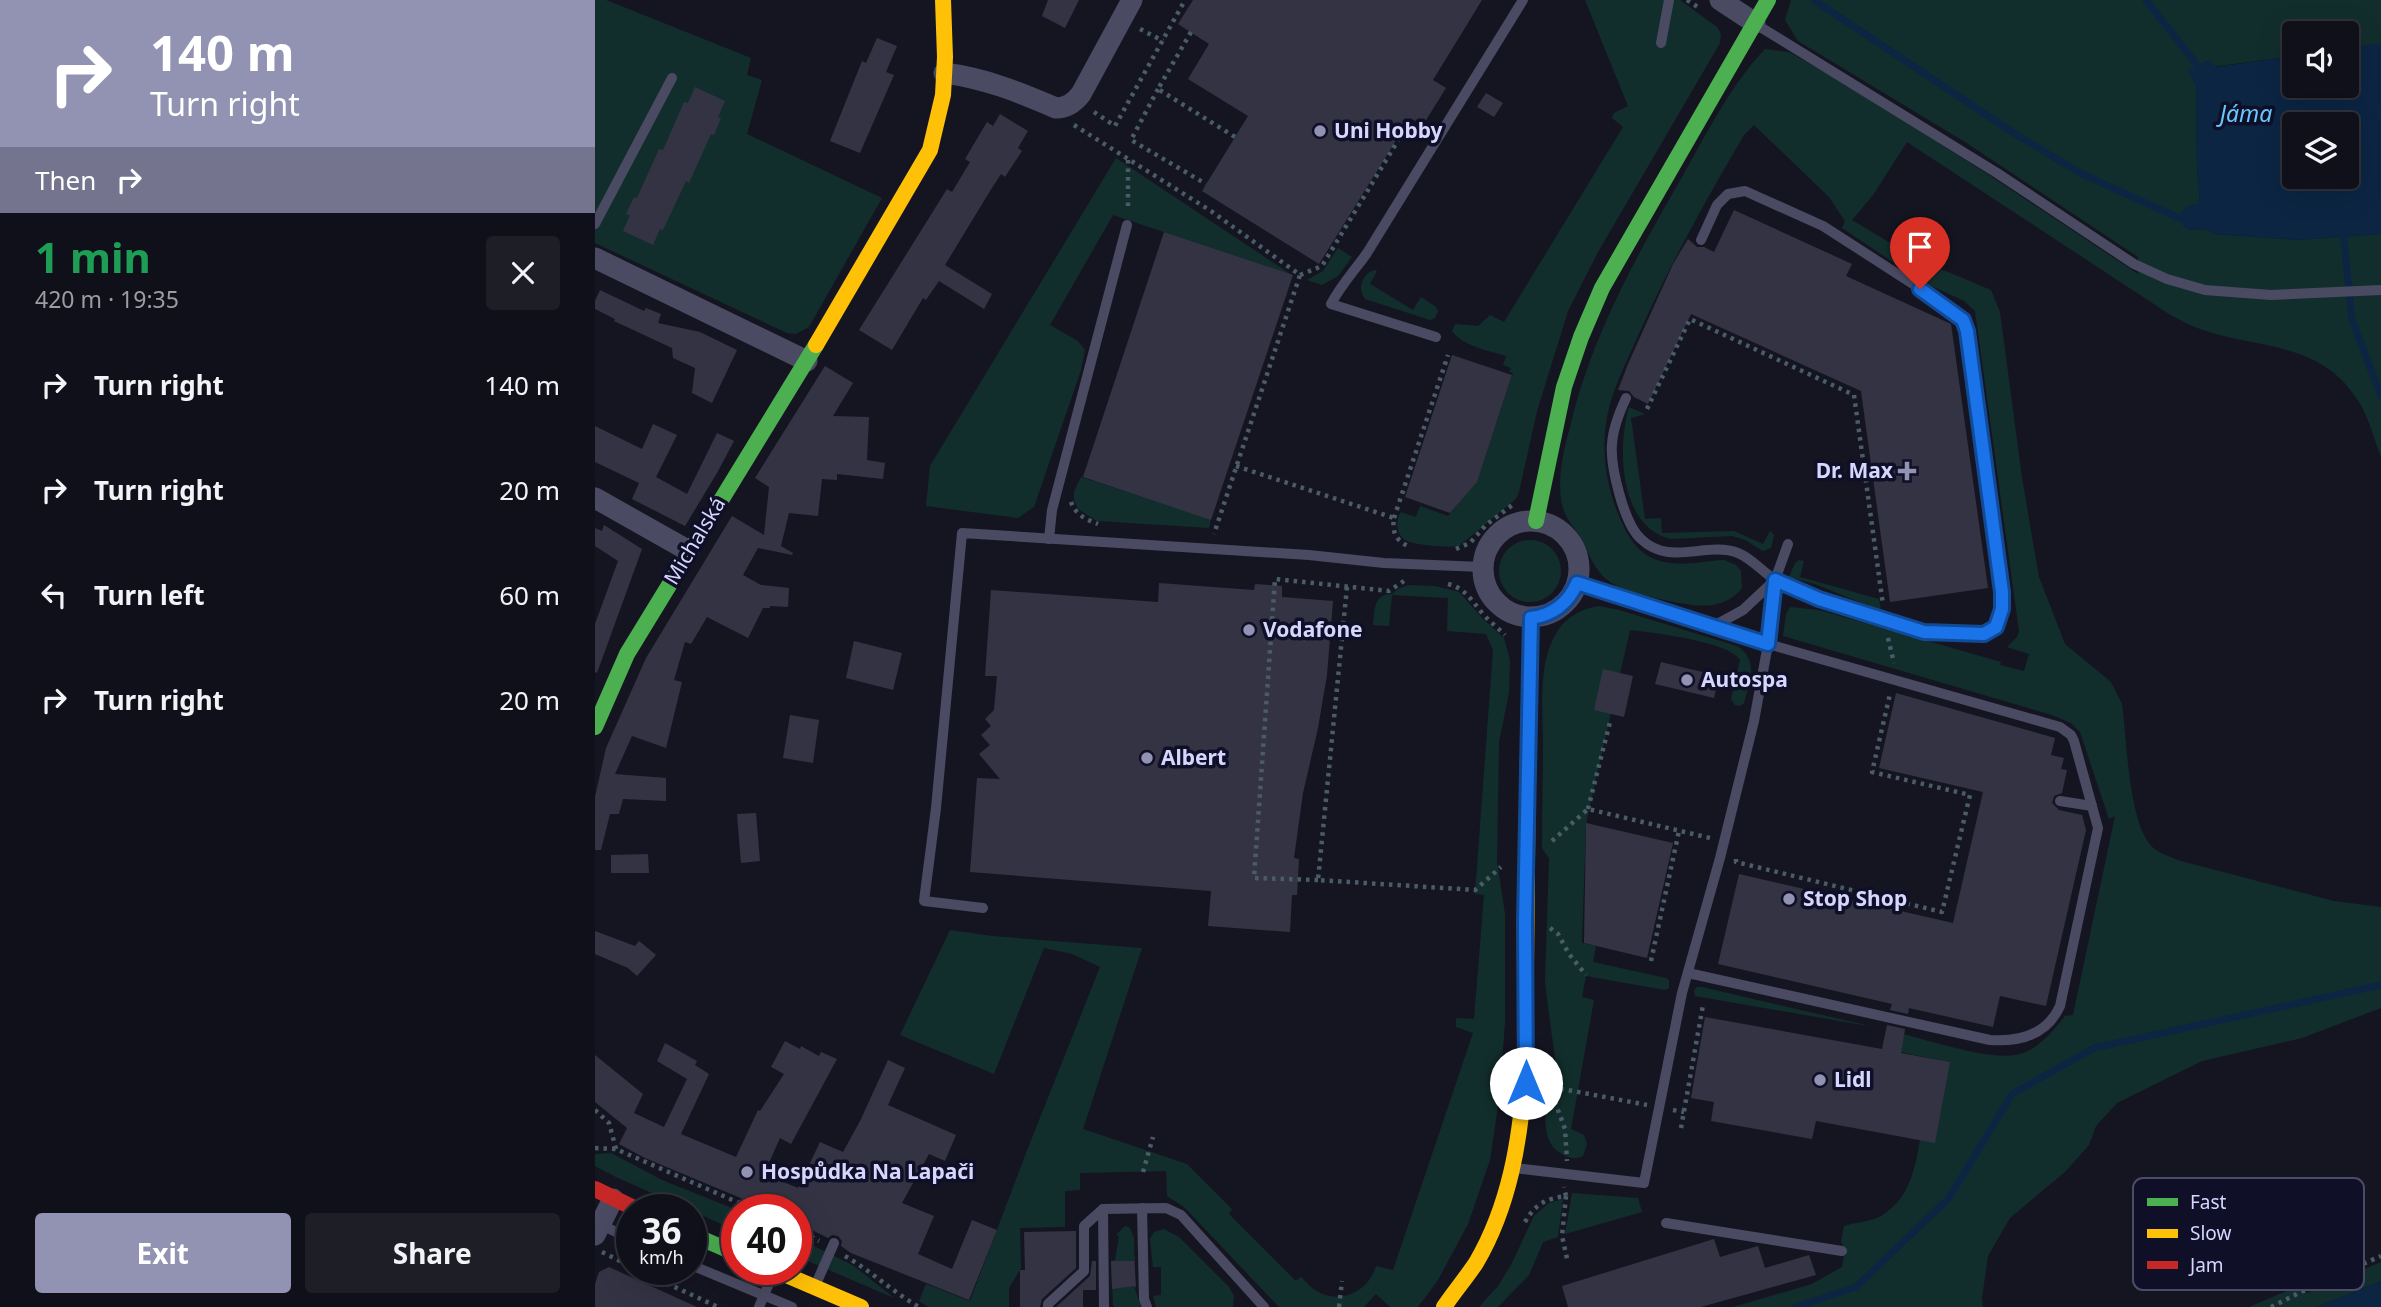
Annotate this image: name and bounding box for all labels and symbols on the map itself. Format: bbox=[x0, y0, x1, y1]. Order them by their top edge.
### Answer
water label: Jáma bbox=[2216, 97, 2272, 129]
place label: Uni Hobby bbox=[1334, 116, 1443, 144]
marker: Uni Hobby bbox=[1312, 123, 1328, 139]
pin bbox=[1890, 217, 1950, 289]
place label: Dr. Max bbox=[1816, 456, 1894, 484]
marker: Dr. Max bbox=[1899, 463, 1915, 479]
street label: Michalská bbox=[657, 491, 731, 590]
place label: Vodafone bbox=[1263, 615, 1363, 643]
marker: Vodafone bbox=[1241, 622, 1257, 638]
place label: Autospa bbox=[1701, 665, 1788, 693]
marker: Autospa bbox=[1679, 672, 1695, 688]
place label: Albert bbox=[1161, 743, 1226, 771]
marker: Albert bbox=[1139, 750, 1155, 766]
place label: Stop Shop bbox=[1803, 884, 1907, 912]
marker: Stop Shop bbox=[1781, 891, 1797, 907]
position arrow bbox=[1489, 1046, 1563, 1120]
place label: Lidl bbox=[1834, 1065, 1872, 1093]
marker: Lidl bbox=[1812, 1072, 1828, 1088]
place label: Hospůdka Na Lapači bbox=[761, 1157, 974, 1185]
marker: Hospůdka Na Lapači bbox=[739, 1164, 755, 1180]
legend bbox=[2133, 1178, 2364, 1290]
text: Fast bbox=[2190, 1189, 2227, 1215]
speed limit sign: 40 bbox=[721, 1194, 812, 1285]
text: Slow bbox=[2190, 1220, 2231, 1246]
text: Jam bbox=[2188, 1252, 2224, 1278]

